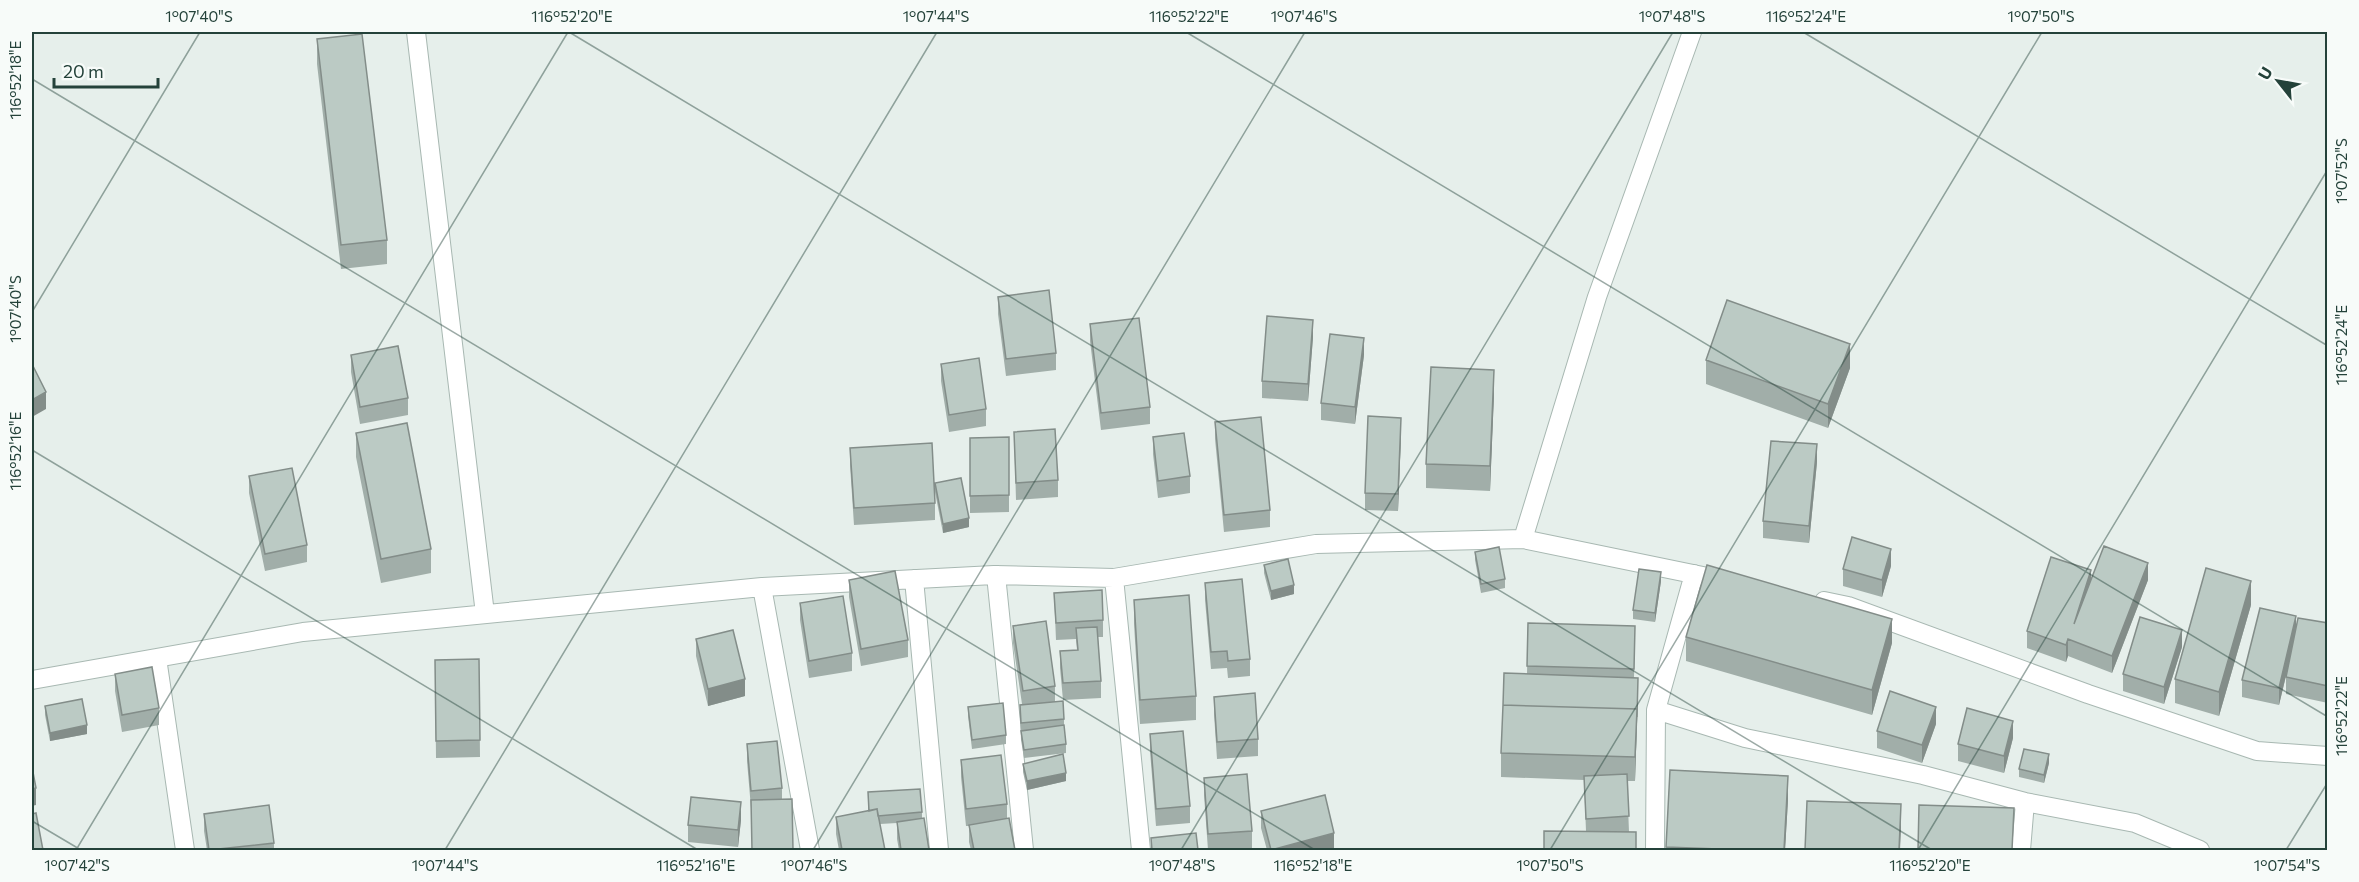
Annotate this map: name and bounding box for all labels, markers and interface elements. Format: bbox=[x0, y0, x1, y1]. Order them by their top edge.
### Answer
text: 1°07'40"S bbox=[165, 7, 233, 25]
text: 116°52'20"E bbox=[531, 7, 613, 25]
text: 1°07'44"S bbox=[903, 7, 970, 25]
text: 116°52'22"E bbox=[1149, 7, 1229, 25]
text: 1°07'46"S bbox=[1271, 7, 1338, 25]
text: 1°07'48"S bbox=[1639, 7, 1706, 25]
text: 116°52'24"E bbox=[1766, 7, 1846, 25]
text: 1°07'50"S bbox=[2007, 7, 2075, 25]
text: 116°52'18"E bbox=[6, 40, 24, 119]
scale bar bbox=[54, 51, 158, 89]
north arrow bbox=[2248, 51, 2308, 111]
text: 20 m bbox=[63, 60, 104, 82]
text: U bbox=[2254, 63, 2276, 83]
text: 1°07'52"S bbox=[2332, 138, 2350, 204]
text: 1°07'40"S bbox=[6, 275, 24, 343]
text: 116°52'24"E bbox=[2332, 305, 2350, 385]
text: 116°52'16"E bbox=[6, 411, 24, 490]
text: 116°52'22"E bbox=[2332, 676, 2350, 756]
text: 1°07'42"S bbox=[44, 856, 110, 874]
text: 1°07'44"S bbox=[412, 856, 479, 874]
text: 116°52'16"E bbox=[657, 856, 736, 874]
text: 1°07'46"S bbox=[781, 856, 848, 874]
text: 1°07'48"S bbox=[1149, 856, 1216, 874]
text: 116°52'18"E bbox=[1274, 856, 1353, 874]
text: 1°07'50"S bbox=[1516, 856, 1584, 874]
text: 116°52'20"E bbox=[1889, 856, 1971, 874]
text: 1°07'54"S bbox=[2254, 856, 2320, 874]

